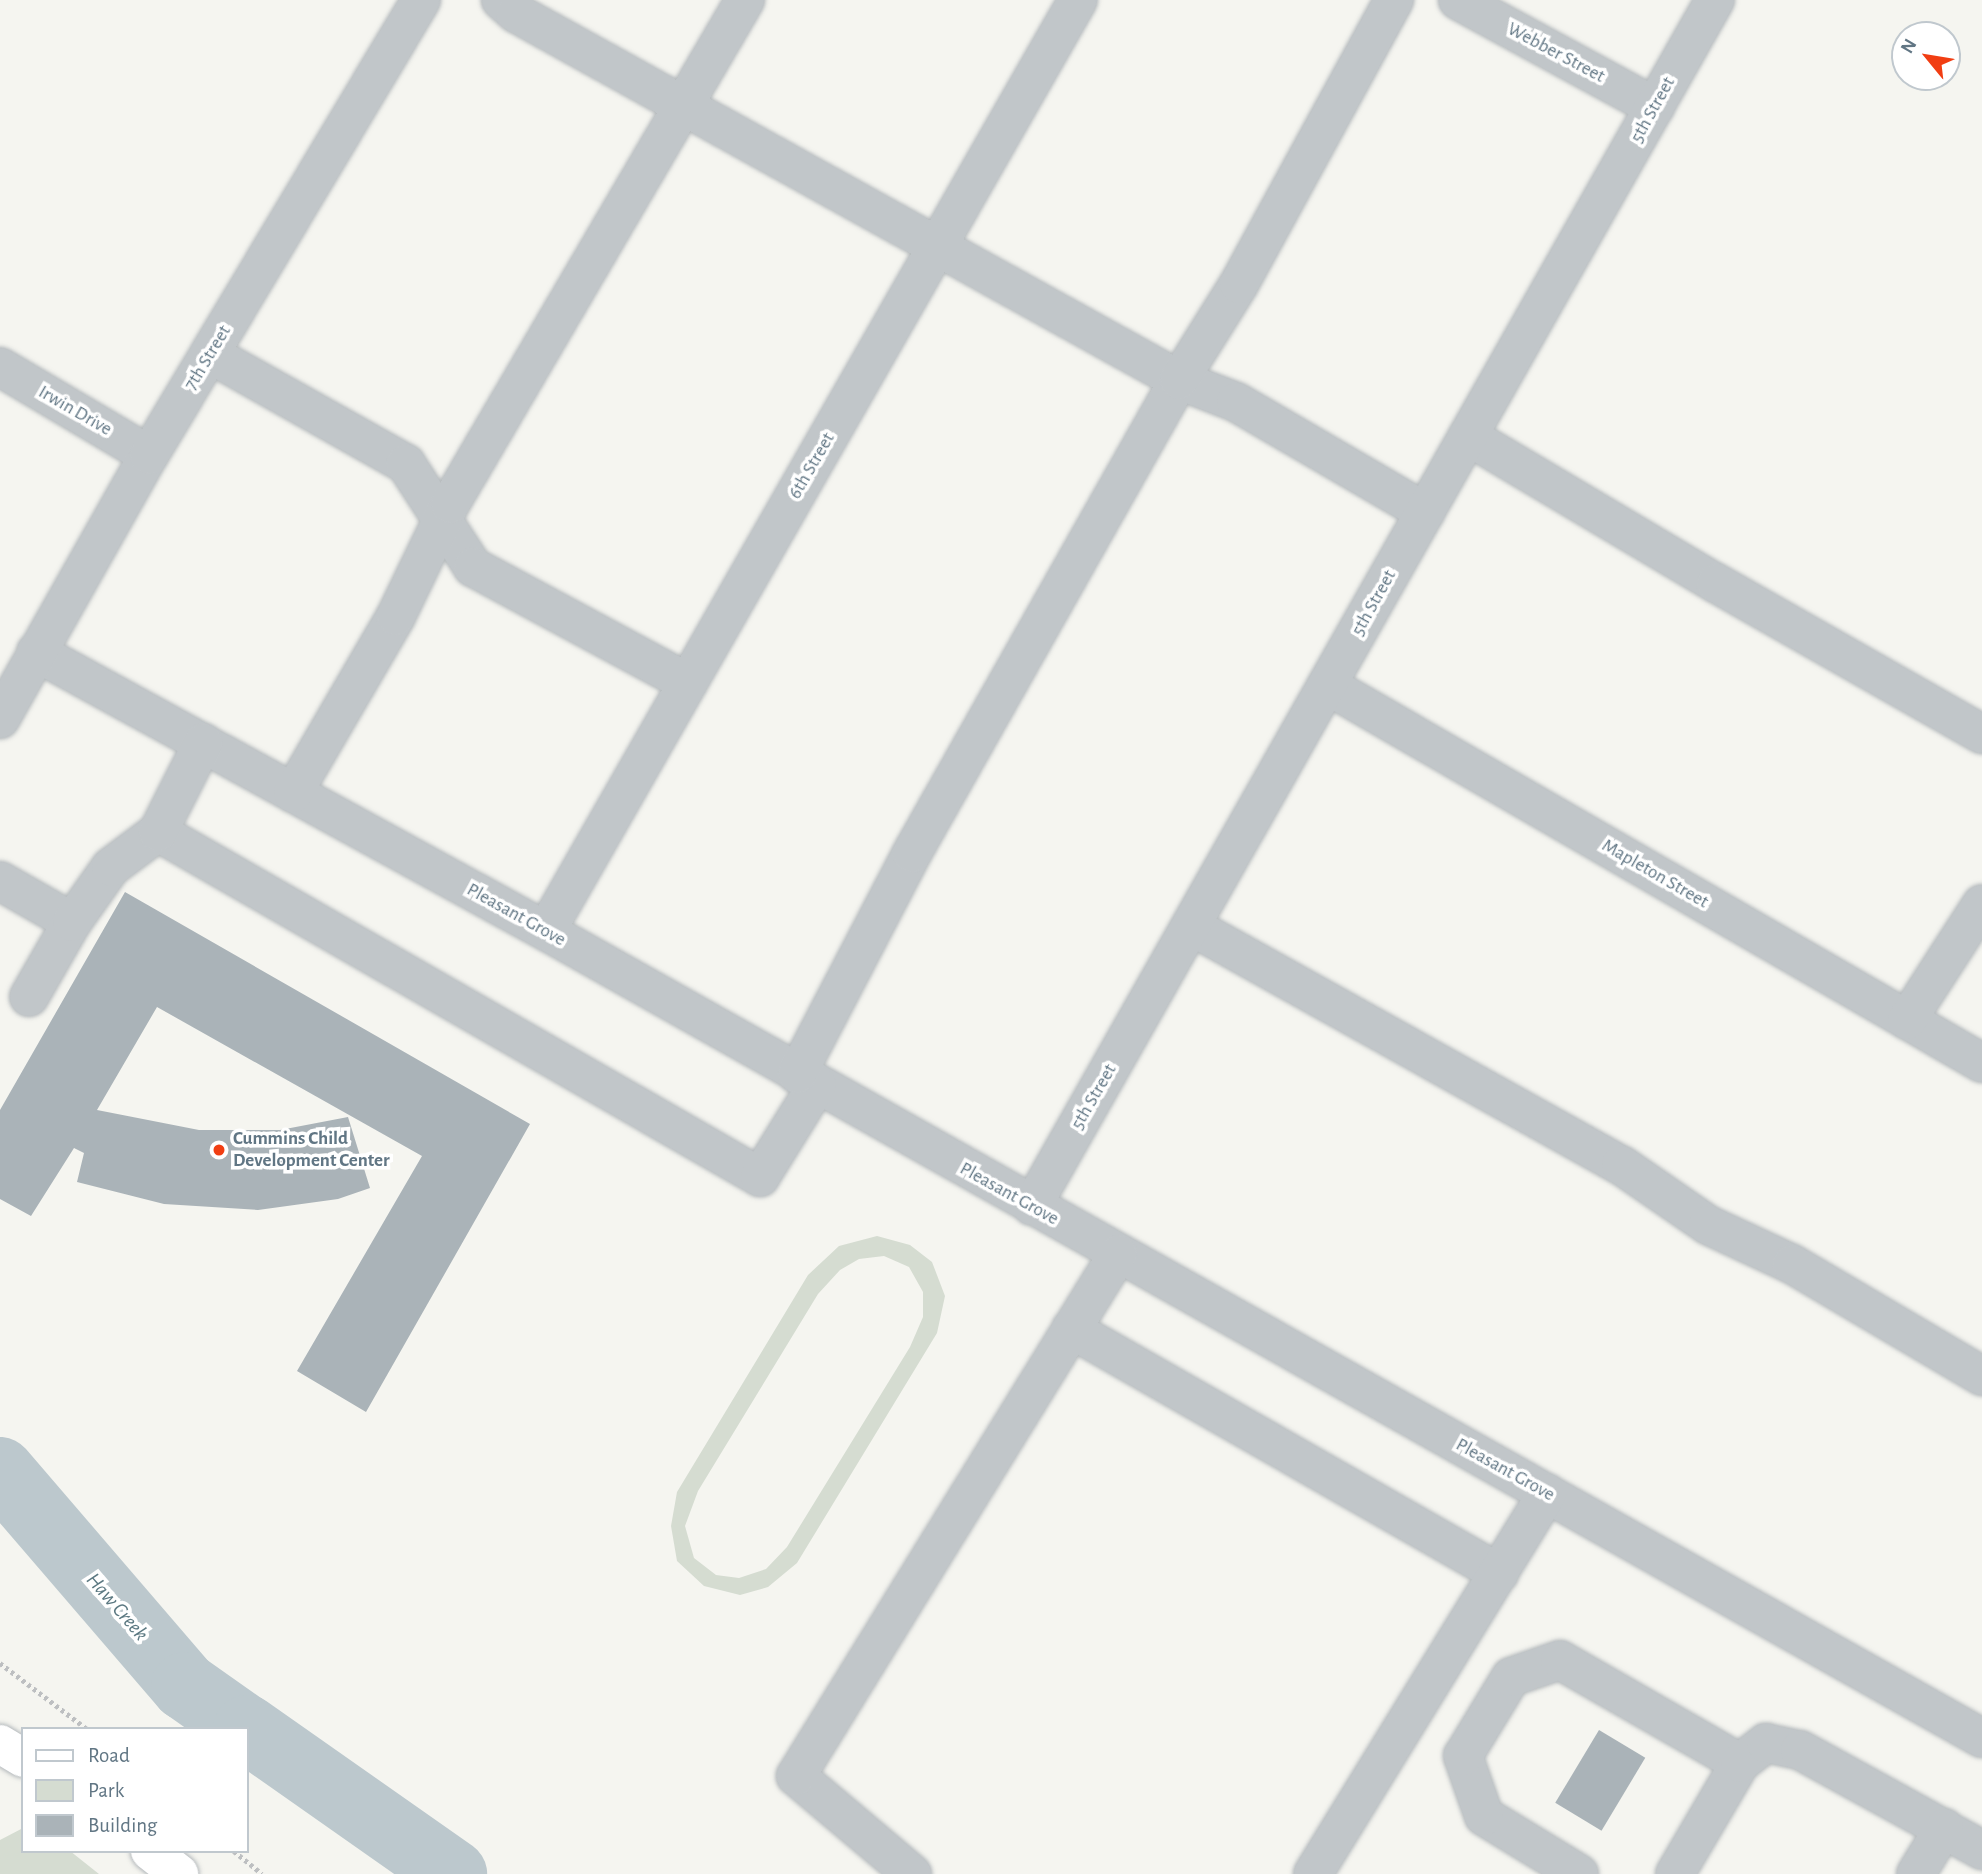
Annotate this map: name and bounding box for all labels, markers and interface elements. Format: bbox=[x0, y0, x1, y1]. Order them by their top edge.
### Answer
street label: Webber Street bbox=[1503, 18, 1609, 88]
north arrow bbox=[1891, 21, 1961, 91]
text: N bbox=[1898, 36, 1921, 57]
street label: 5th Street bbox=[1626, 73, 1680, 147]
street label: 7th Street bbox=[180, 321, 236, 395]
street label: Irwin Drive bbox=[34, 381, 116, 441]
street label: 6th Street bbox=[784, 429, 840, 503]
street label: 5th Street bbox=[1347, 566, 1401, 640]
street label: Mapleton Street bbox=[1598, 834, 1712, 914]
street label: Pleasant Grove bbox=[463, 878, 569, 952]
street label: 5th Street bbox=[1066, 1060, 1122, 1134]
place label: Cummins Child Development Center bbox=[233, 1128, 390, 1172]
marker: Cummins Child Development Center bbox=[211, 1142, 227, 1158]
street label: Pleasant Grove bbox=[956, 1157, 1062, 1231]
street label: Pleasant Grove bbox=[1452, 1433, 1558, 1507]
water label: Haw Creek bbox=[81, 1568, 153, 1646]
legend bbox=[21, 1727, 248, 1853]
text: Road bbox=[88, 1745, 130, 1766]
text: Park bbox=[88, 1780, 124, 1801]
text: Building bbox=[88, 1815, 157, 1836]

